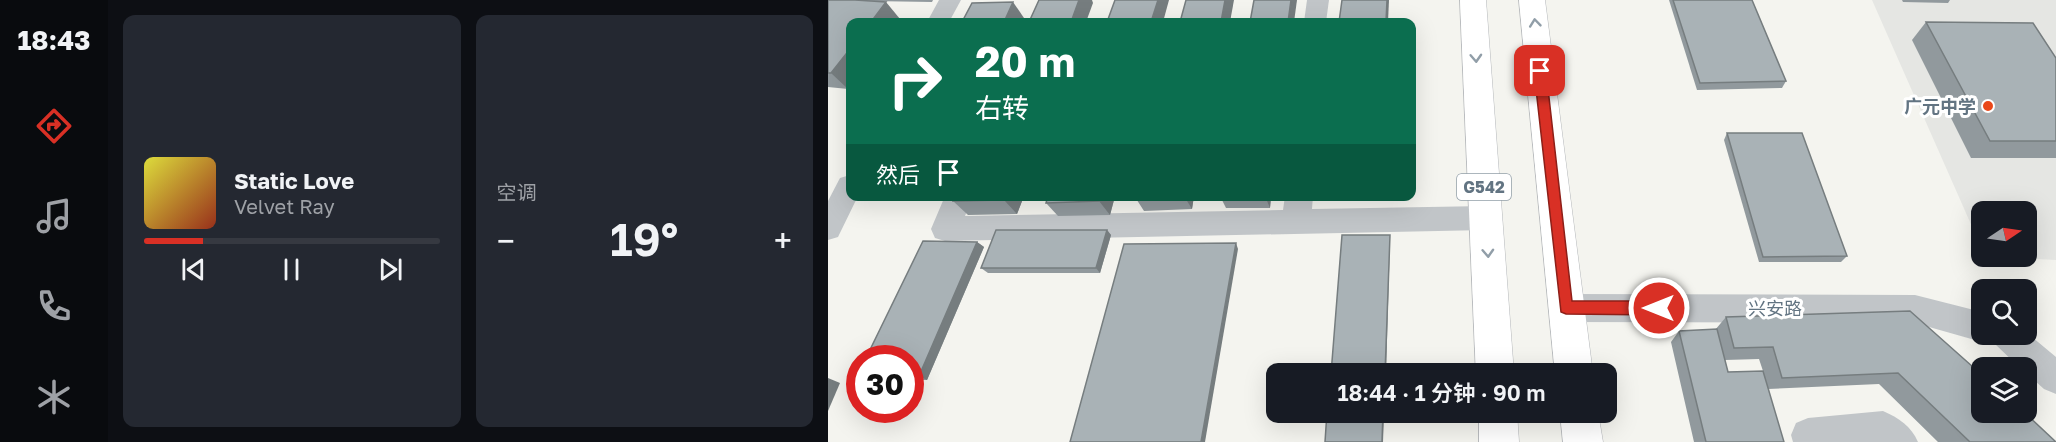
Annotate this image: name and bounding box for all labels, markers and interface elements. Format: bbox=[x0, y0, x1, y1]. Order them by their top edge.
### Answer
one-way arrow bbox=[1529, 19, 1542, 28]
text: 18:43 bbox=[17, 24, 91, 56]
text: 20 m bbox=[975, 36, 1075, 86]
icon: right bbox=[876, 42, 954, 120]
pin bbox=[1514, 45, 1565, 96]
one-way arrow bbox=[1470, 54, 1483, 63]
icon: arrive bbox=[1523, 54, 1556, 87]
text: 右转 bbox=[975, 92, 1029, 124]
place label: 广元中学 bbox=[1904, 95, 1976, 117]
marker: 广元中学 bbox=[1981, 99, 1995, 113]
icon: directions bbox=[33, 105, 75, 147]
icon: arrive bbox=[932, 156, 965, 189]
text: 然后 bbox=[876, 161, 920, 188]
text: Static Love bbox=[234, 167, 354, 194]
road number: G542 bbox=[1457, 174, 1511, 200]
text: 空调 bbox=[497, 180, 537, 204]
text: Velvet Ray bbox=[234, 194, 335, 218]
icon: music bbox=[33, 195, 75, 237]
north arrow bbox=[1971, 201, 2037, 267]
map controls bbox=[1971, 201, 2037, 423]
text: 19° bbox=[610, 212, 678, 266]
text: − bbox=[497, 221, 515, 260]
text: + bbox=[774, 221, 792, 260]
one-way arrow bbox=[1481, 249, 1494, 258]
icon: previous bbox=[177, 253, 210, 286]
icon: pause bbox=[275, 253, 308, 286]
icon: next bbox=[374, 253, 407, 286]
position arrow bbox=[1627, 276, 1691, 340]
button: search bbox=[1971, 279, 2037, 345]
icon: phone bbox=[33, 285, 75, 327]
street label: 兴安路 bbox=[1748, 297, 1802, 319]
speed limit sign: 30 bbox=[846, 345, 924, 423]
button: layers bbox=[1971, 357, 2037, 423]
icon: climate bbox=[33, 376, 75, 418]
text: 18:44 · 1 分钟 · 90 m bbox=[1337, 379, 1546, 406]

